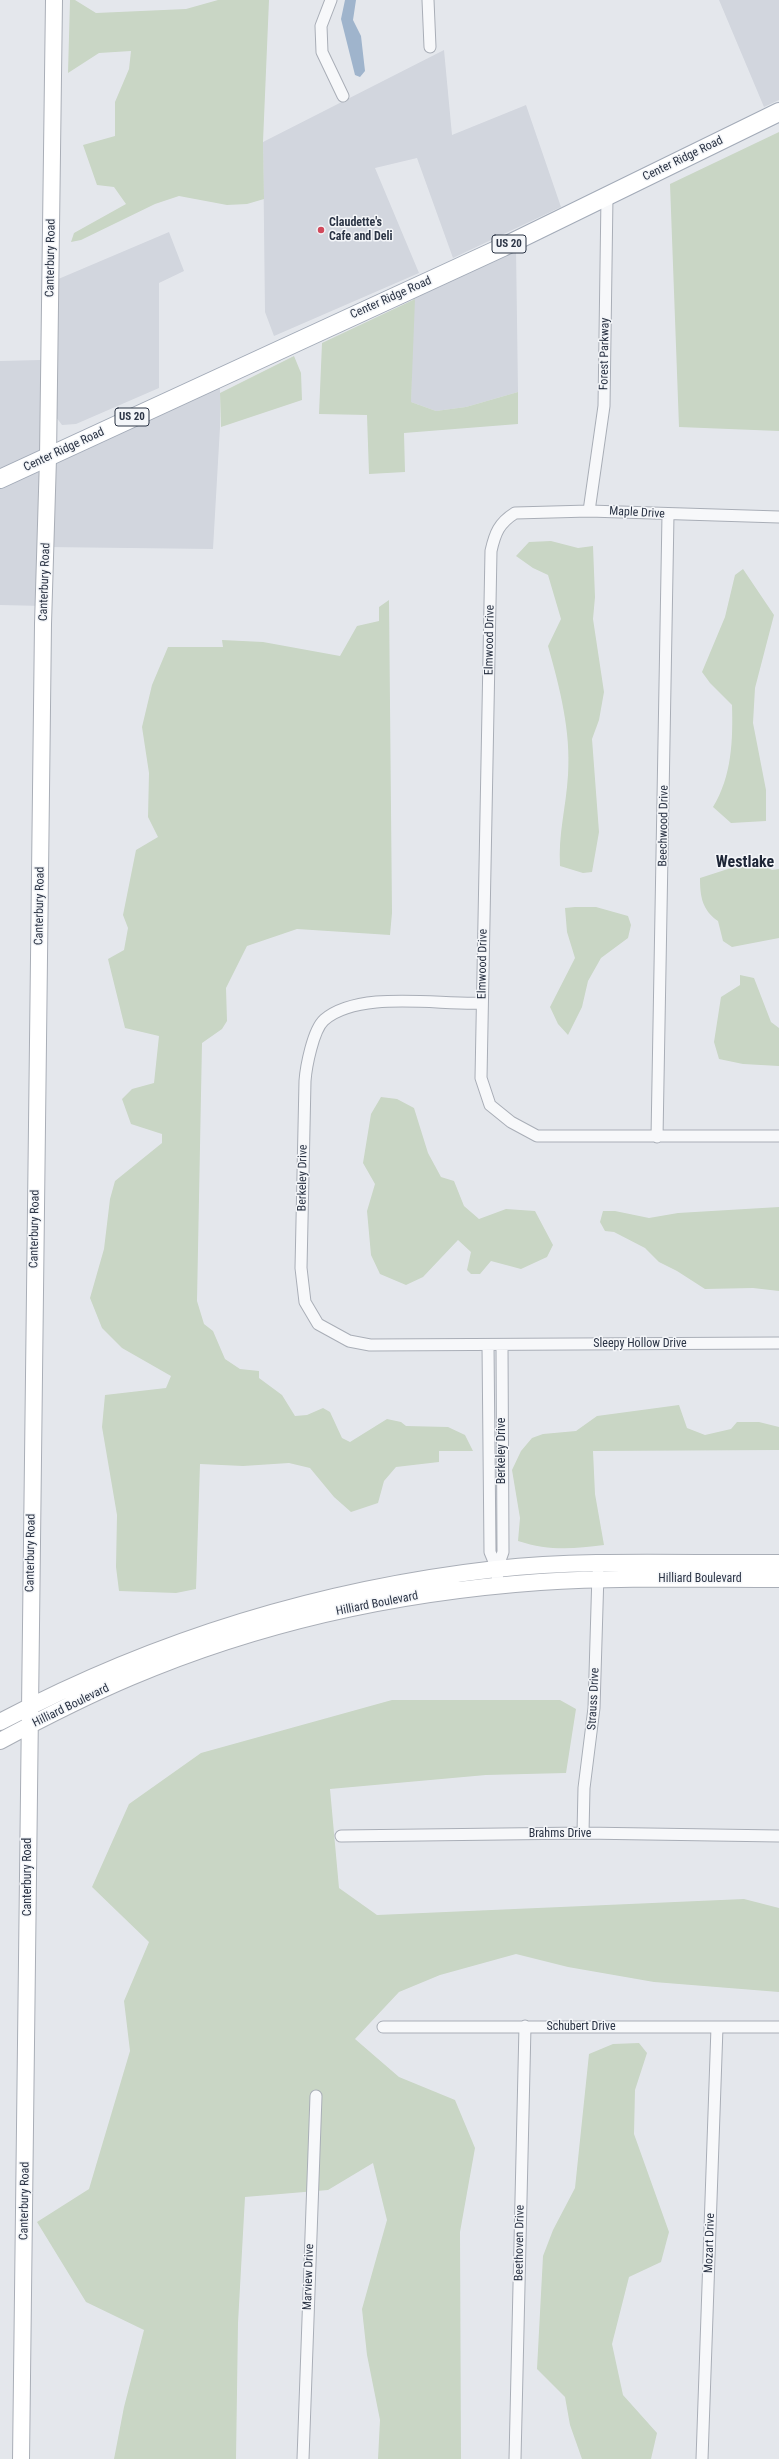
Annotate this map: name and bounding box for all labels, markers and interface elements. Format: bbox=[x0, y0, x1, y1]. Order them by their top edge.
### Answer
street label: Center Ridge Road bbox=[641, 133, 725, 185]
place label: Claudette's Cafe and Deli bbox=[329, 216, 393, 244]
street label: Canterbury Road bbox=[43, 219, 59, 297]
marker: Claudette's Cafe and Deli bbox=[316, 225, 326, 235]
road number: US 20 bbox=[492, 235, 526, 253]
street label: Center Ridge Road bbox=[348, 274, 434, 322]
street label: Forest Parkway bbox=[597, 318, 613, 390]
road number: US 20 bbox=[115, 408, 149, 426]
street label: Center Ridge Road bbox=[21, 425, 107, 475]
street label: Maple Drive bbox=[609, 504, 665, 522]
street label: Canterbury Road bbox=[36, 543, 54, 621]
street label: Elmwood Drive bbox=[482, 605, 498, 675]
street label: Beechwood Drive bbox=[656, 785, 672, 867]
district label: Westlake bbox=[716, 853, 774, 873]
street label: Canterbury Road bbox=[32, 867, 48, 945]
street label: Elmwood Drive bbox=[475, 929, 491, 999]
street label: Berkeley Drive bbox=[295, 1145, 311, 1211]
street label: Canterbury Road bbox=[27, 1190, 43, 1268]
street label: Sleepy Hollow Drive bbox=[593, 1337, 687, 1351]
street label: Berkeley Drive bbox=[495, 1418, 509, 1484]
street label: Canterbury Road bbox=[23, 1514, 39, 1592]
street label: Hilliard Boulevard bbox=[658, 1572, 742, 1586]
street label: Hilliard Boulevard bbox=[335, 1589, 419, 1619]
street label: Strauss Drive bbox=[585, 1667, 603, 1731]
street label: Hilliard Boulevard bbox=[30, 1681, 112, 1731]
street label: Brahms Drive bbox=[529, 1827, 591, 1841]
street label: Canterbury Road bbox=[21, 1838, 35, 1916]
street label: Schubert Drive bbox=[546, 2020, 616, 2034]
street label: Canterbury Road bbox=[17, 2162, 33, 2240]
street label: Beethoven Drive bbox=[512, 2205, 528, 2281]
street label: Mozart Drive bbox=[702, 2213, 718, 2273]
street label: Marview Drive bbox=[301, 2243, 317, 2311]

